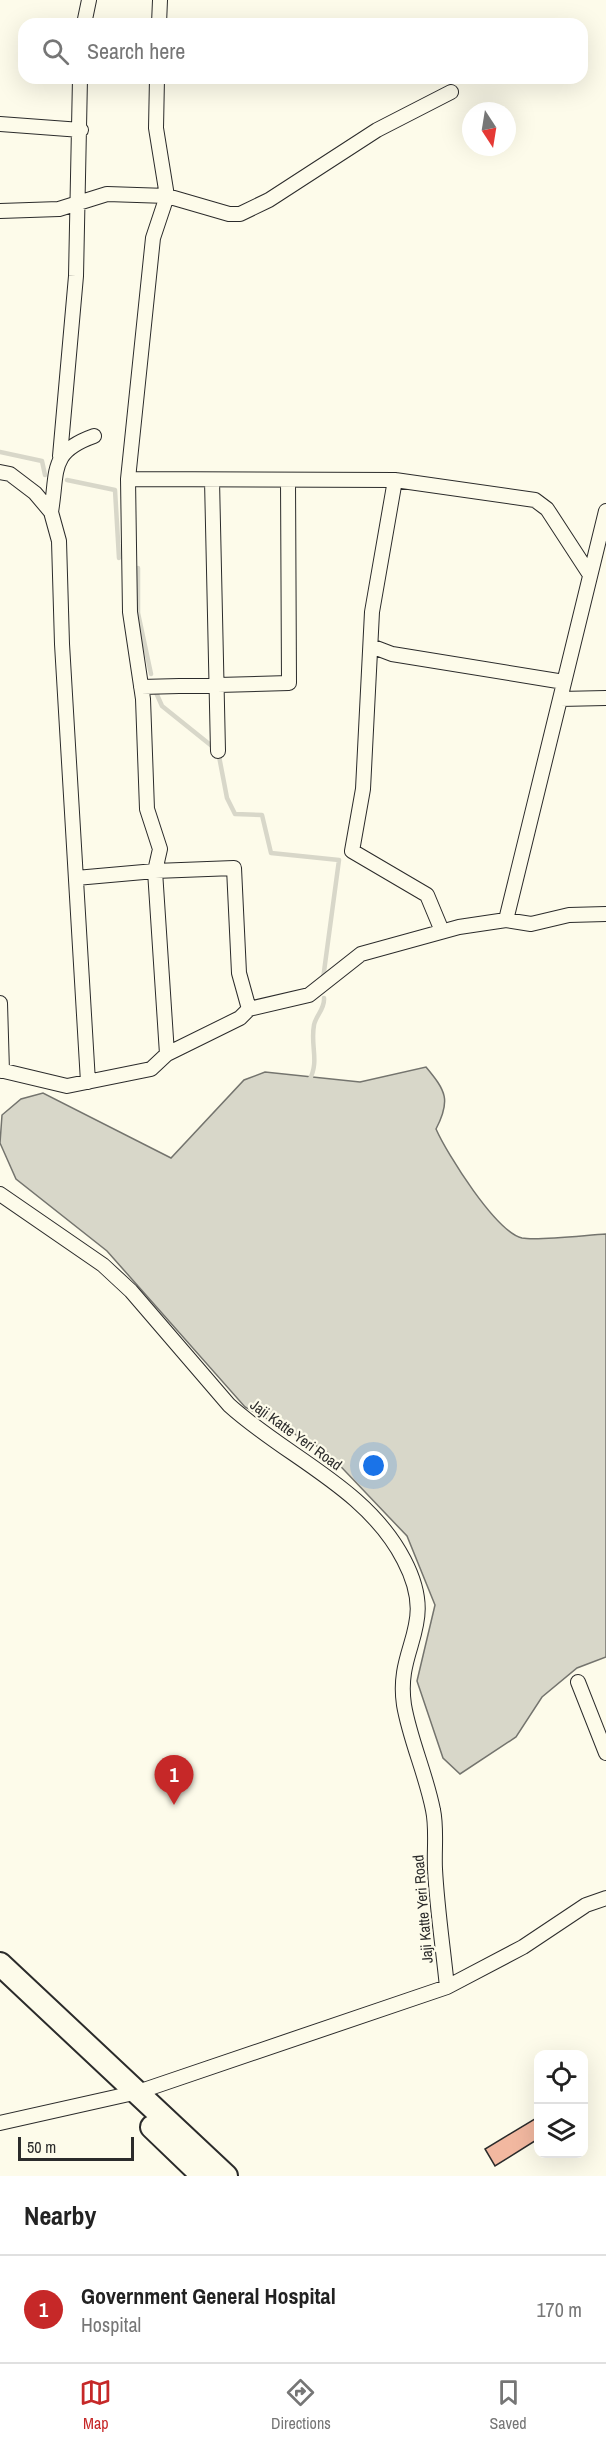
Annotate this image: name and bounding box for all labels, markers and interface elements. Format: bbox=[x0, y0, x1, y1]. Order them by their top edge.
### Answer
search box bbox=[18, 18, 588, 84]
icon: search bbox=[39, 35, 72, 68]
text: Search here bbox=[87, 36, 185, 66]
north arrow bbox=[462, 102, 516, 156]
street label: Jaji Katte Yeri Road bbox=[246, 1394, 347, 1475]
your location bbox=[359, 1451, 388, 1480]
pin: 1 bbox=[154, 1756, 194, 1805]
street label: Jaji Katte Yeri Road bbox=[407, 1854, 438, 1964]
map controls bbox=[534, 2050, 588, 2158]
button: locate bbox=[534, 2050, 588, 2104]
button: layers bbox=[534, 2104, 588, 2158]
scale bar bbox=[18, 2134, 134, 2162]
text: 50 m bbox=[27, 2136, 56, 2158]
text: Nearby bbox=[24, 2198, 96, 2233]
text: Government General Hospital bbox=[81, 2281, 336, 2311]
text: 1 bbox=[39, 2296, 48, 2323]
text: 170 m bbox=[536, 2296, 582, 2323]
text: Hospital bbox=[81, 2311, 141, 2338]
tab: Map bbox=[79, 2376, 112, 2434]
tab: Directions bbox=[271, 2376, 331, 2434]
tab: Saved bbox=[489, 2376, 527, 2434]

